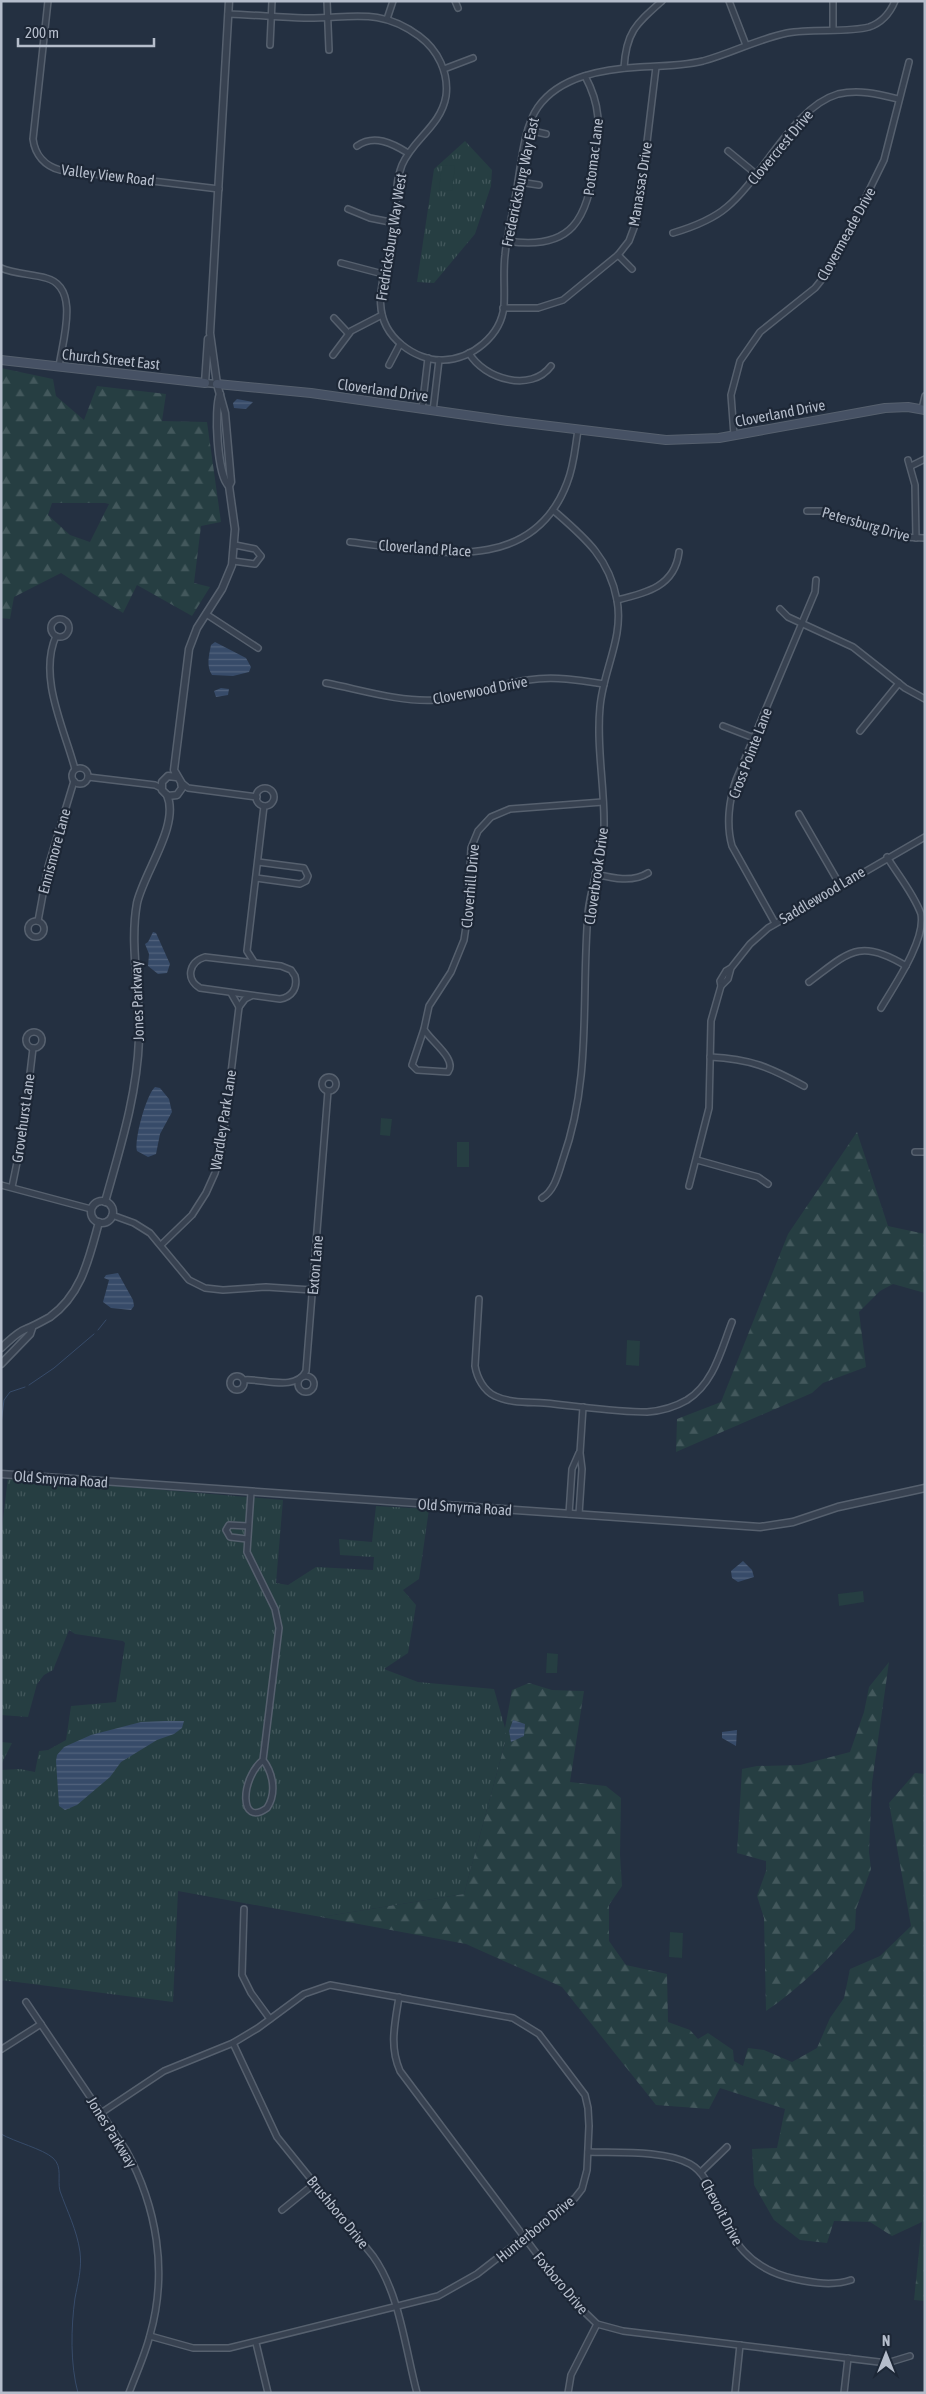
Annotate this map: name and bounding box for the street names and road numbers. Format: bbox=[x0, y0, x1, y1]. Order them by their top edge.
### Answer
street label: Clovercrest Drive bbox=[744, 106, 816, 188]
street label: Fredericksburg Way East bbox=[498, 116, 542, 248]
street label: Potomac Lane bbox=[580, 117, 606, 197]
street label: Manassas Drive bbox=[625, 140, 655, 227]
street label: Valley View Road bbox=[60, 161, 156, 189]
street label: Fredricksburg Way West bbox=[373, 172, 409, 302]
street label: Clovermeade Drive bbox=[813, 184, 879, 284]
street label: Church Street East bbox=[61, 345, 161, 373]
street label: Cloverland Drive bbox=[337, 375, 430, 405]
street label: Cloverland Drive bbox=[734, 396, 827, 430]
street label: Petersburg Drive bbox=[820, 503, 912, 545]
street label: Cloverland Place bbox=[378, 536, 472, 560]
street label: Cloverwood Drive bbox=[431, 672, 529, 707]
street label: Cross Pointe Lane bbox=[725, 705, 775, 801]
street label: Ennismore Lane bbox=[34, 806, 74, 896]
street label: Cloverbrook Drive bbox=[581, 826, 611, 926]
street label: Cloverhill Drive bbox=[458, 843, 482, 929]
street label: Saddlewood Lane bbox=[776, 863, 868, 927]
street label: Jones Parkway bbox=[127, 961, 147, 1041]
street label: Wardley Park Lane bbox=[207, 1068, 239, 1172]
street label: Grovehurst Lane bbox=[8, 1072, 38, 1164]
street label: Exton Lane bbox=[304, 1234, 326, 1296]
street label: Old Smyrna Road bbox=[13, 1467, 109, 1491]
street label: Old Smyrna Road bbox=[417, 1495, 513, 1519]
street label: Jones Parkway bbox=[84, 2093, 140, 2171]
street label: Brushboro Drive bbox=[304, 2172, 372, 2252]
street label: Chevoit Drive bbox=[697, 2176, 747, 2248]
street label: Hunterboro Drive bbox=[493, 2192, 578, 2266]
street label: Foxboro Drive bbox=[530, 2249, 592, 2318]

